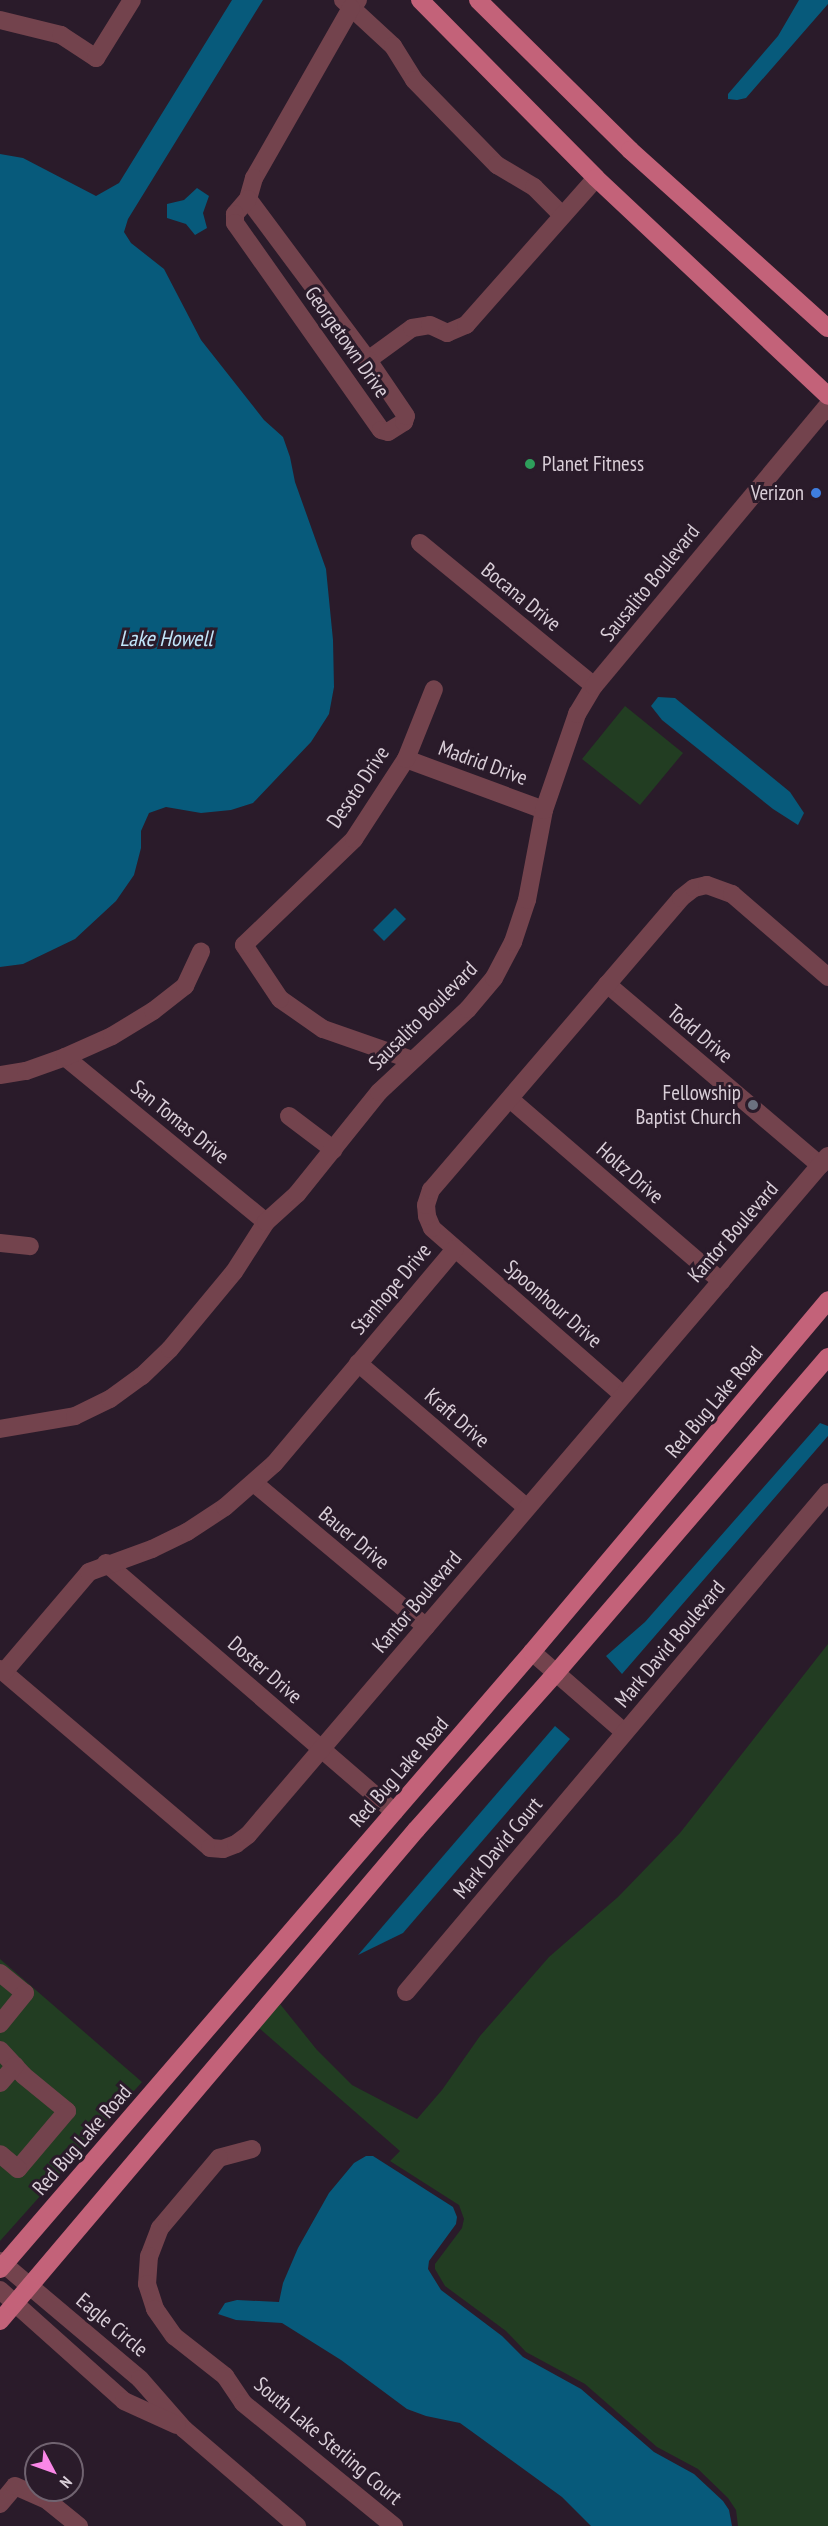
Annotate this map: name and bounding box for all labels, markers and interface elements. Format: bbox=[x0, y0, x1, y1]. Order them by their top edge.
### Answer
street label: Georgetown Drive bbox=[299, 281, 395, 403]
place label: Planet Fitness bbox=[542, 451, 644, 477]
marker: Planet Fitness bbox=[523, 457, 537, 471]
place label: Verizon bbox=[751, 480, 804, 506]
marker: Verizon bbox=[809, 486, 823, 500]
street label: Sausalito Boulevard bbox=[595, 519, 705, 647]
street label: Bocana Drive bbox=[476, 557, 566, 637]
water label: Lake Howell bbox=[120, 626, 212, 652]
street label: Madrid Drive bbox=[435, 735, 531, 791]
street label: Desoto Drive bbox=[322, 741, 394, 833]
street label: Sausalito Boulevard bbox=[363, 956, 483, 1076]
street label: Todd Drive bbox=[662, 1000, 738, 1068]
street label: San Tomas Drive bbox=[126, 1075, 234, 1169]
place label: Fellowship Baptist Church bbox=[635, 1080, 741, 1130]
marker: Fellowship Baptist Church bbox=[746, 1098, 760, 1112]
street label: Holtz Drive bbox=[591, 1137, 669, 1209]
street label: Kantor Boulevard bbox=[682, 1177, 784, 1287]
street label: Stanhope Drive bbox=[346, 1238, 436, 1340]
street label: Spoonhour Drive bbox=[499, 1255, 607, 1353]
street label: Red Bug Lake Road bbox=[660, 1341, 768, 1463]
street label: Kraft Drive bbox=[419, 1383, 495, 1453]
street label: Bauer Drive bbox=[314, 1501, 394, 1575]
street label: Kantor Boulevard bbox=[367, 1546, 467, 1658]
street label: Mark David Boulevard bbox=[609, 1575, 731, 1713]
street label: Doster Drive bbox=[223, 1631, 307, 1709]
street label: Red Bug Lake Road bbox=[344, 1712, 454, 1832]
street label: Mark David Court bbox=[448, 1792, 548, 1904]
street label: Red Bug Lake Road bbox=[27, 2080, 137, 2200]
street label: Eagle Circle bbox=[71, 2288, 153, 2362]
street label: South Lake Sterling Court bbox=[249, 2372, 407, 2510]
north arrow bbox=[24, 2442, 84, 2502]
text: N bbox=[56, 2473, 76, 2492]

